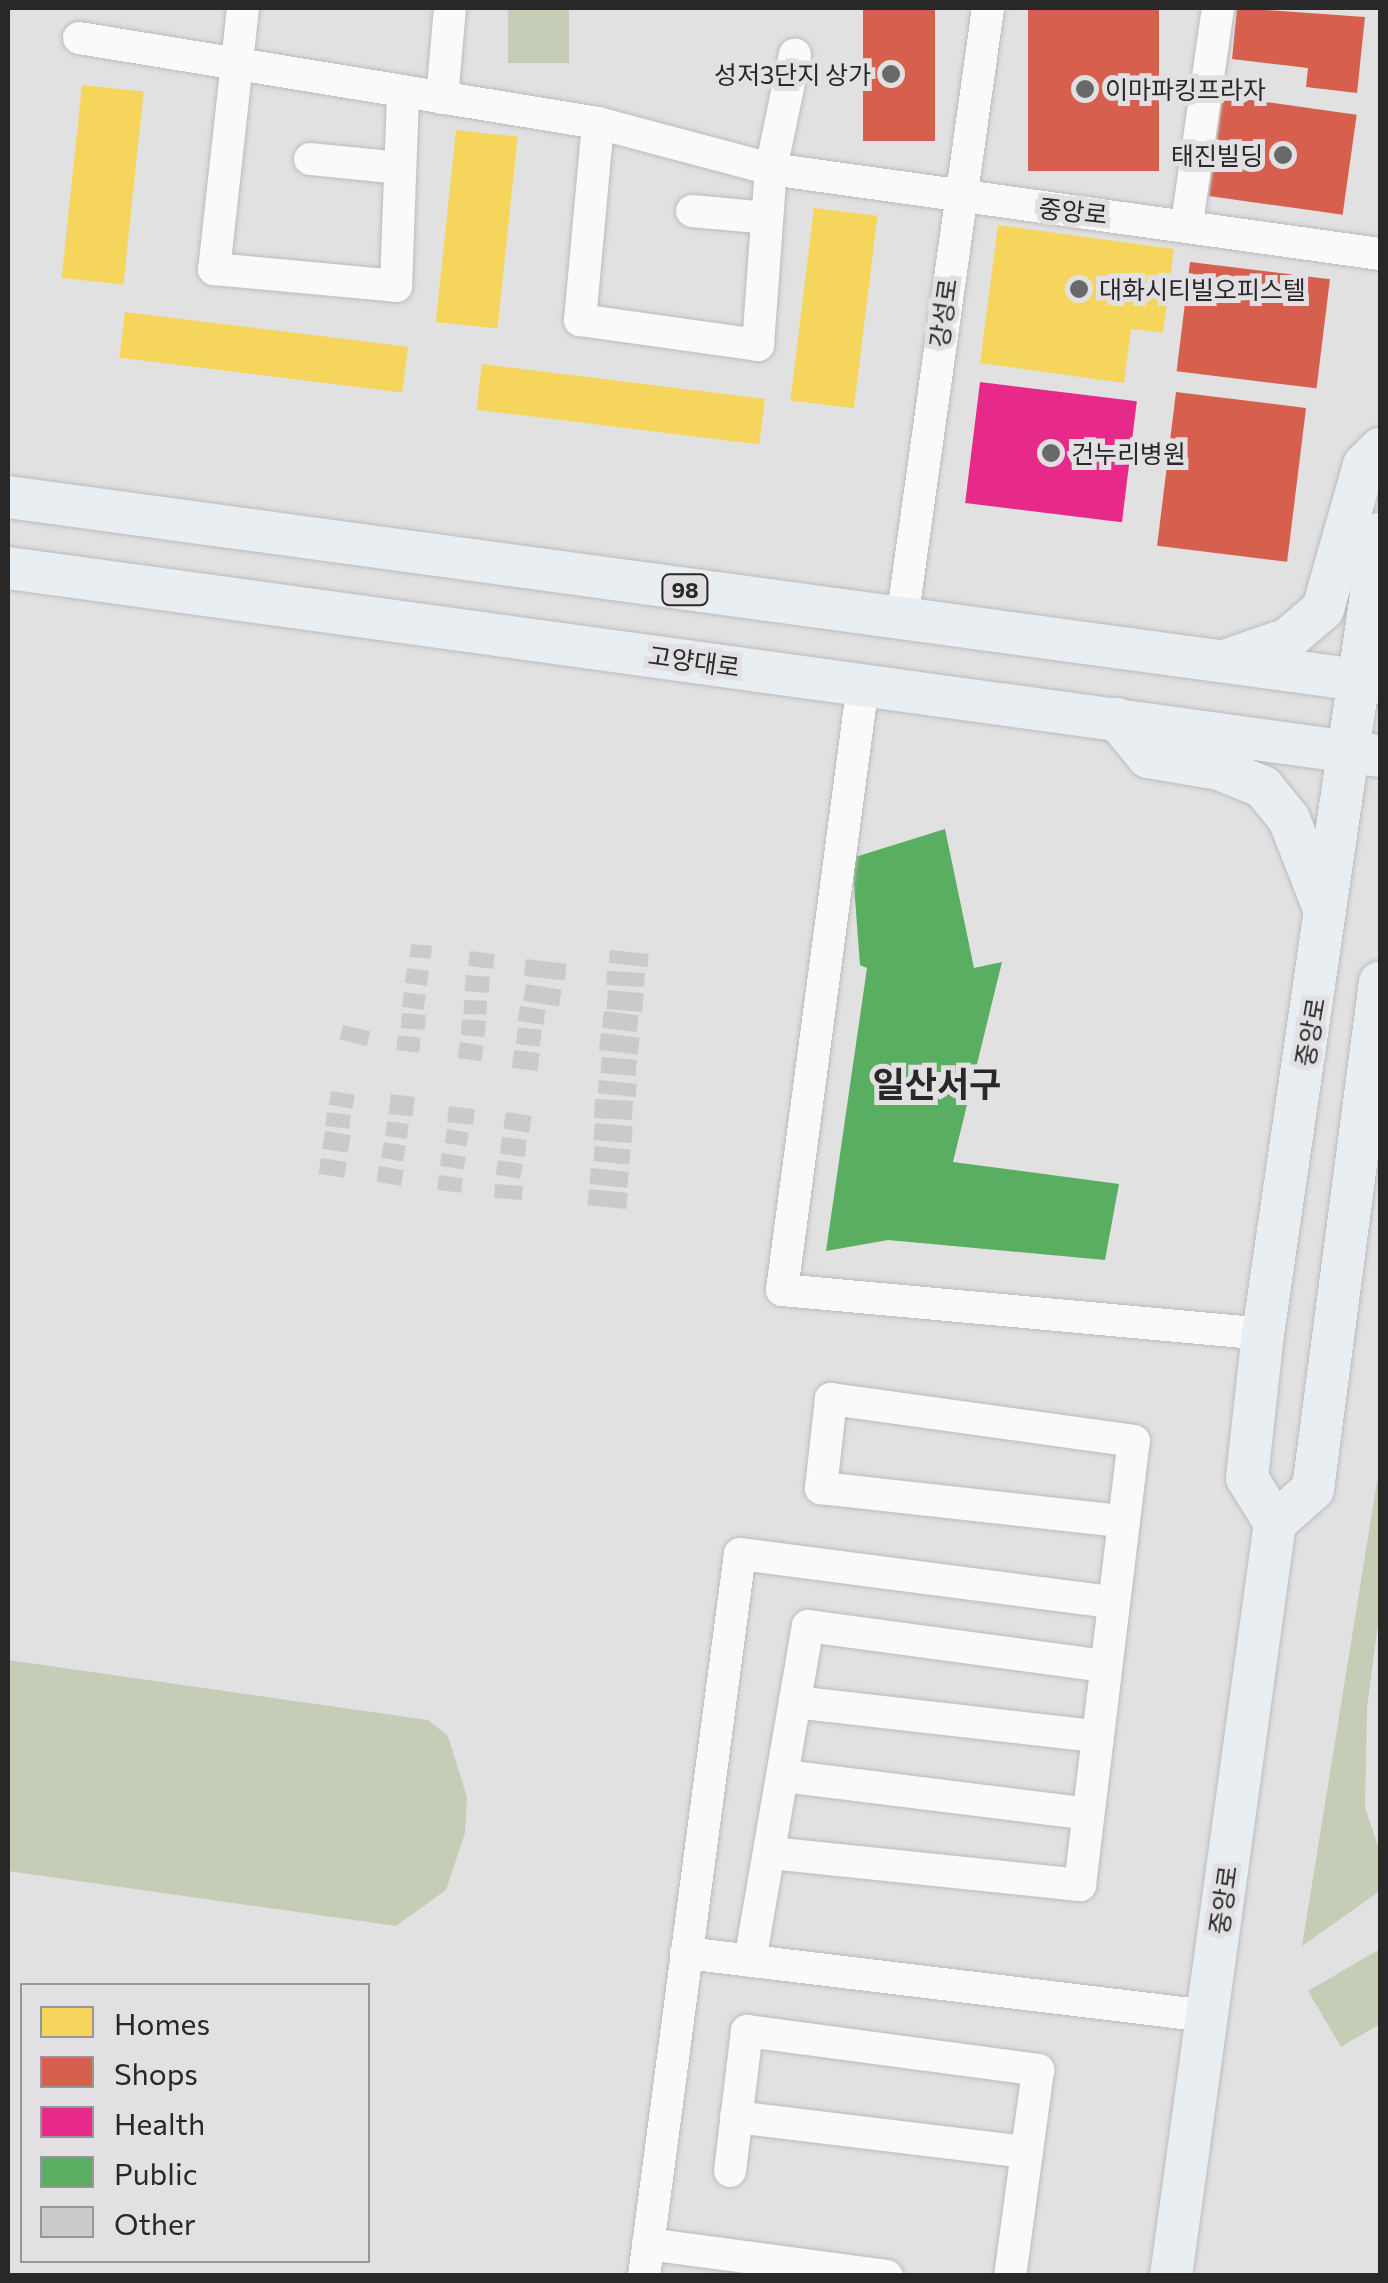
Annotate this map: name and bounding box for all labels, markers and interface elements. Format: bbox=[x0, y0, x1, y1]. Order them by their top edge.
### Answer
place label: 성저3단지 상가 bbox=[714, 59, 871, 89]
marker: 성저3단지 상가 bbox=[880, 63, 902, 85]
place label: 이마파킹프라자 bbox=[1105, 74, 1266, 104]
marker: 이마파킹프라자 bbox=[1074, 78, 1096, 100]
place label: 태진빌딩 bbox=[1171, 140, 1263, 170]
marker: 태진빌딩 bbox=[1272, 144, 1294, 166]
street label: 중앙로 bbox=[1037, 192, 1109, 230]
place label: 대화시티빌오피스텔 bbox=[1099, 274, 1306, 304]
street label: 강성로 bbox=[923, 277, 963, 349]
marker: 대화시티빌오피스텔 bbox=[1068, 278, 1090, 300]
place label: 건누리병원 bbox=[1071, 438, 1186, 468]
marker: 건누리병원 bbox=[1040, 442, 1062, 464]
road number: 98 bbox=[660, 573, 710, 607]
street label: 고양대로 bbox=[646, 640, 742, 682]
street label: 중앙로 bbox=[1289, 995, 1331, 1069]
district label: 일산서구 bbox=[873, 1062, 1001, 1104]
street label: 중앙로 bbox=[1203, 1864, 1243, 1936]
legend bbox=[20, 1983, 370, 2263]
text: Homes bbox=[114, 2004, 210, 2041]
text: Shops bbox=[114, 2054, 198, 2091]
text: Health bbox=[114, 2104, 205, 2141]
text: Public bbox=[114, 2154, 198, 2191]
text: Other bbox=[114, 2204, 196, 2241]

